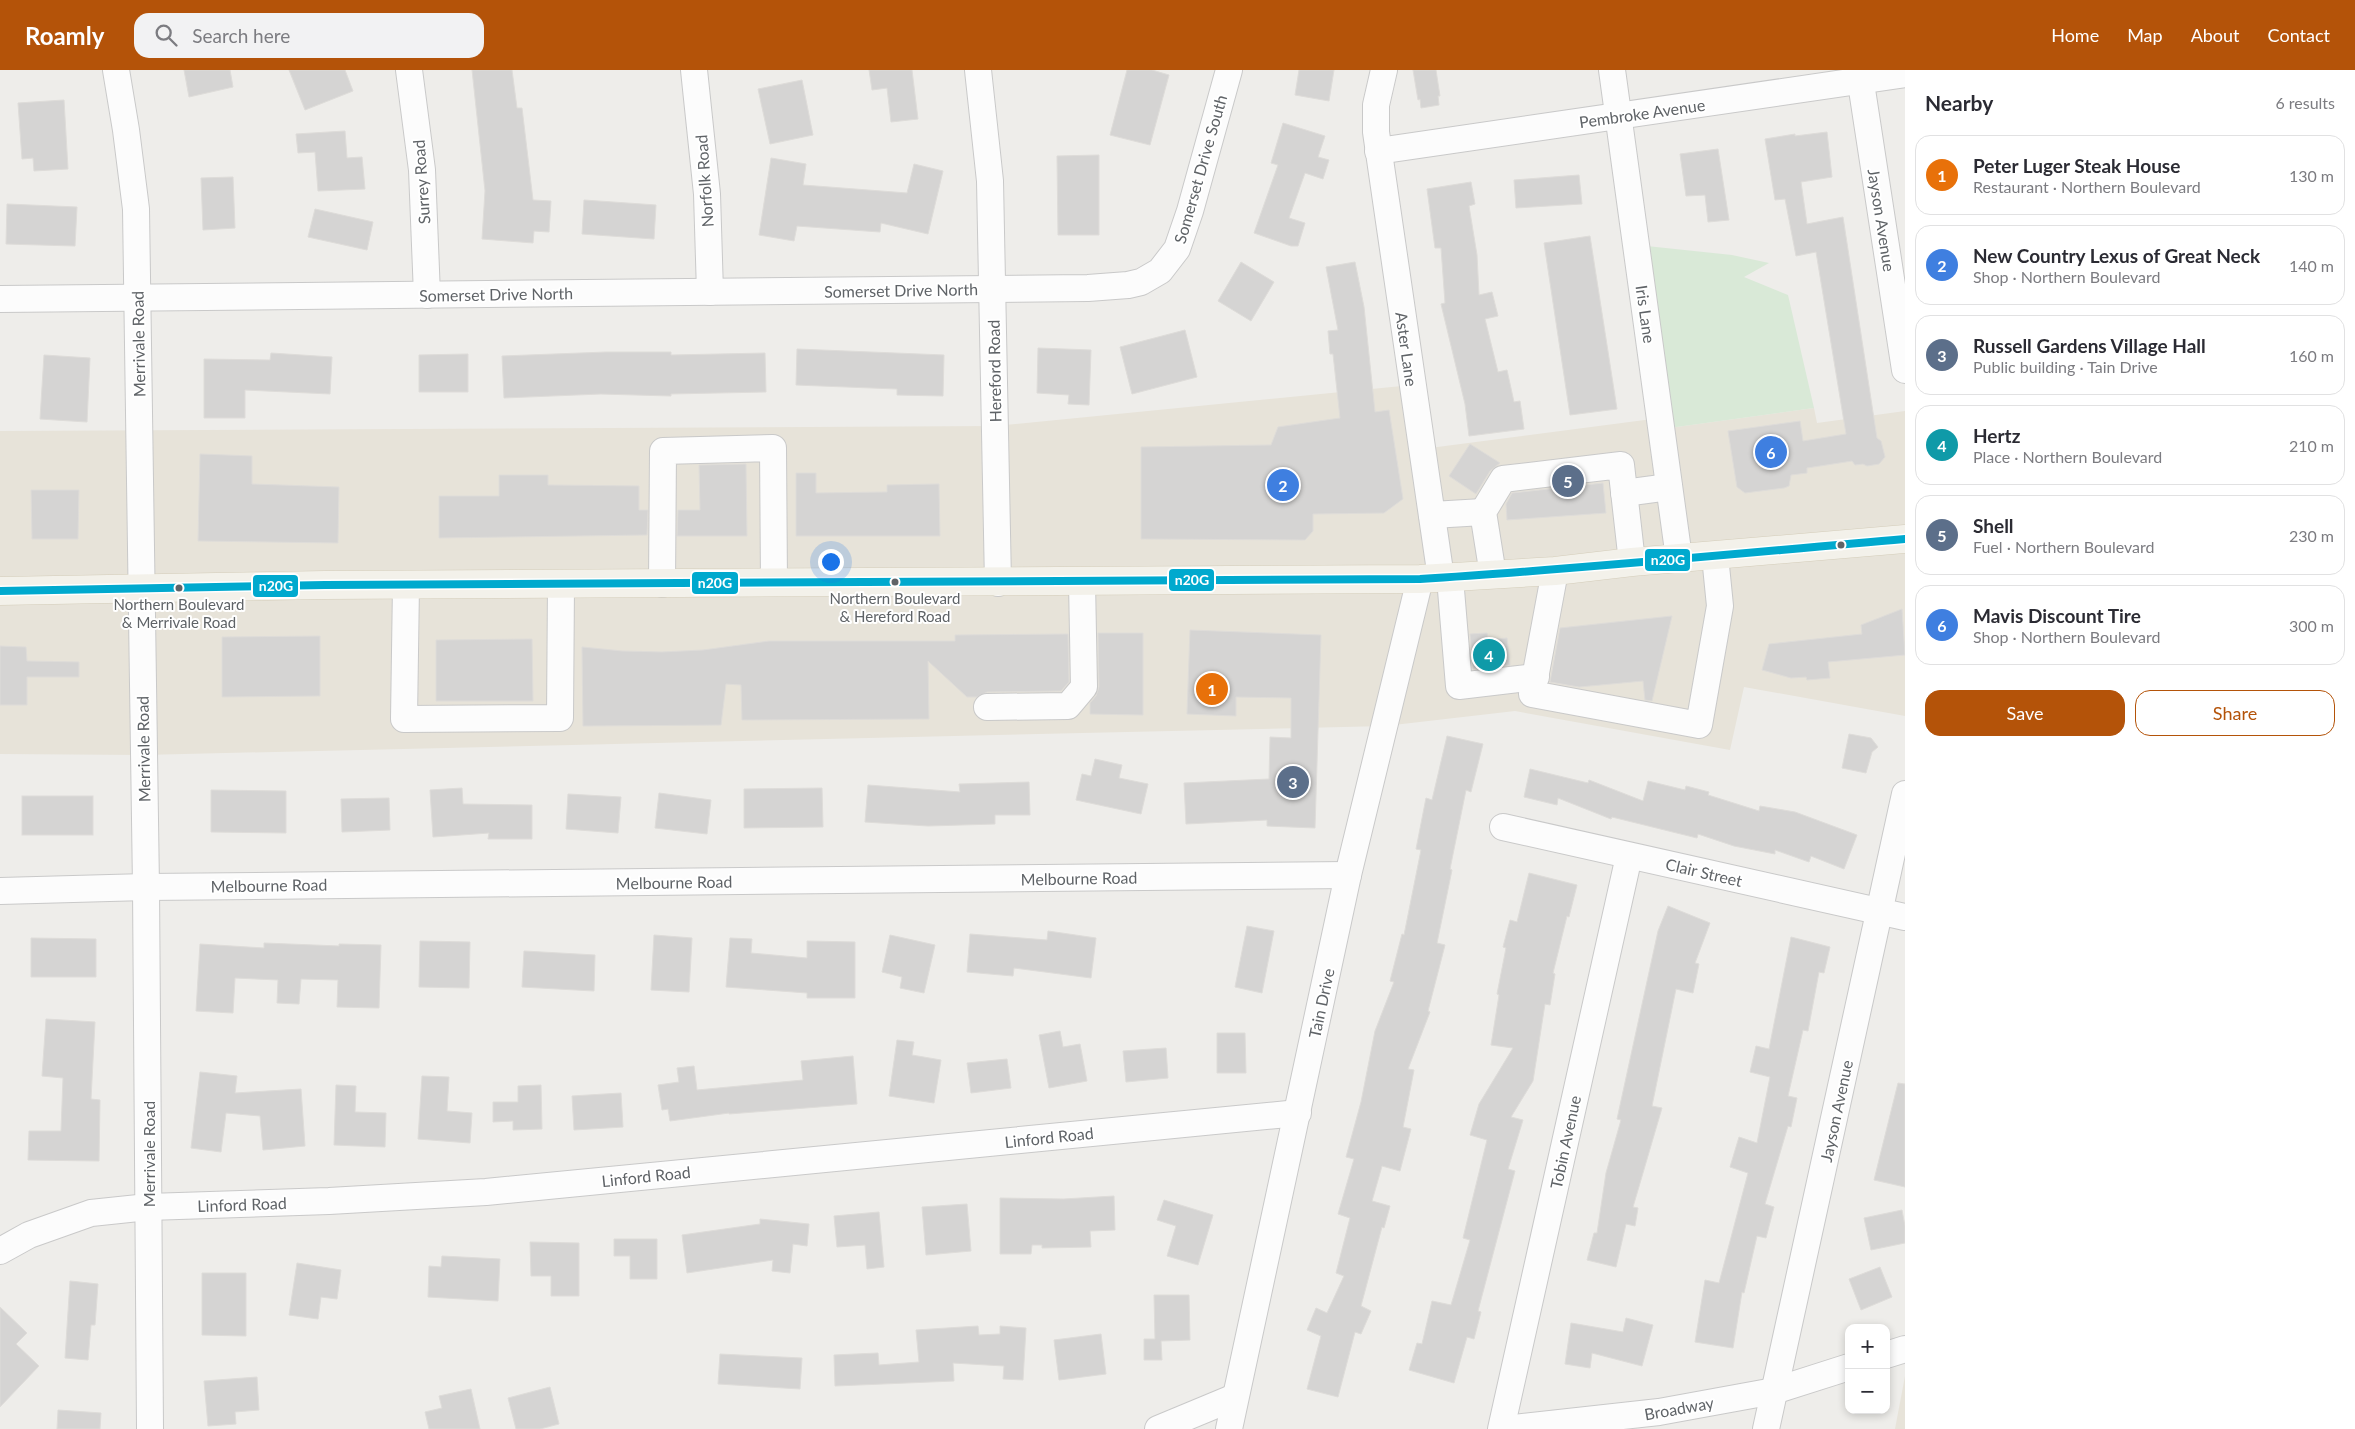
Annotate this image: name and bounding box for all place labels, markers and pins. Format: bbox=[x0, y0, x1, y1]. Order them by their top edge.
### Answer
pin: 6 bbox=[1755, 433, 1787, 471]
pin: 5 bbox=[1552, 462, 1584, 500]
pin: 2 bbox=[1267, 466, 1299, 504]
unlabelled marker bbox=[1836, 540, 1846, 550]
marker: Northern Boulevard & Hereford Road bbox=[890, 577, 900, 587]
marker: Northern Boulevard & Merrivale Road bbox=[174, 583, 184, 593]
place label: Northern Boulevard & Hereford Road bbox=[830, 589, 960, 625]
place label: Northern Boulevard & Merrivale Road bbox=[114, 595, 244, 631]
pin: 4 bbox=[1473, 636, 1505, 674]
pin: 1 bbox=[1196, 670, 1228, 708]
pin: 3 bbox=[1277, 763, 1309, 801]

